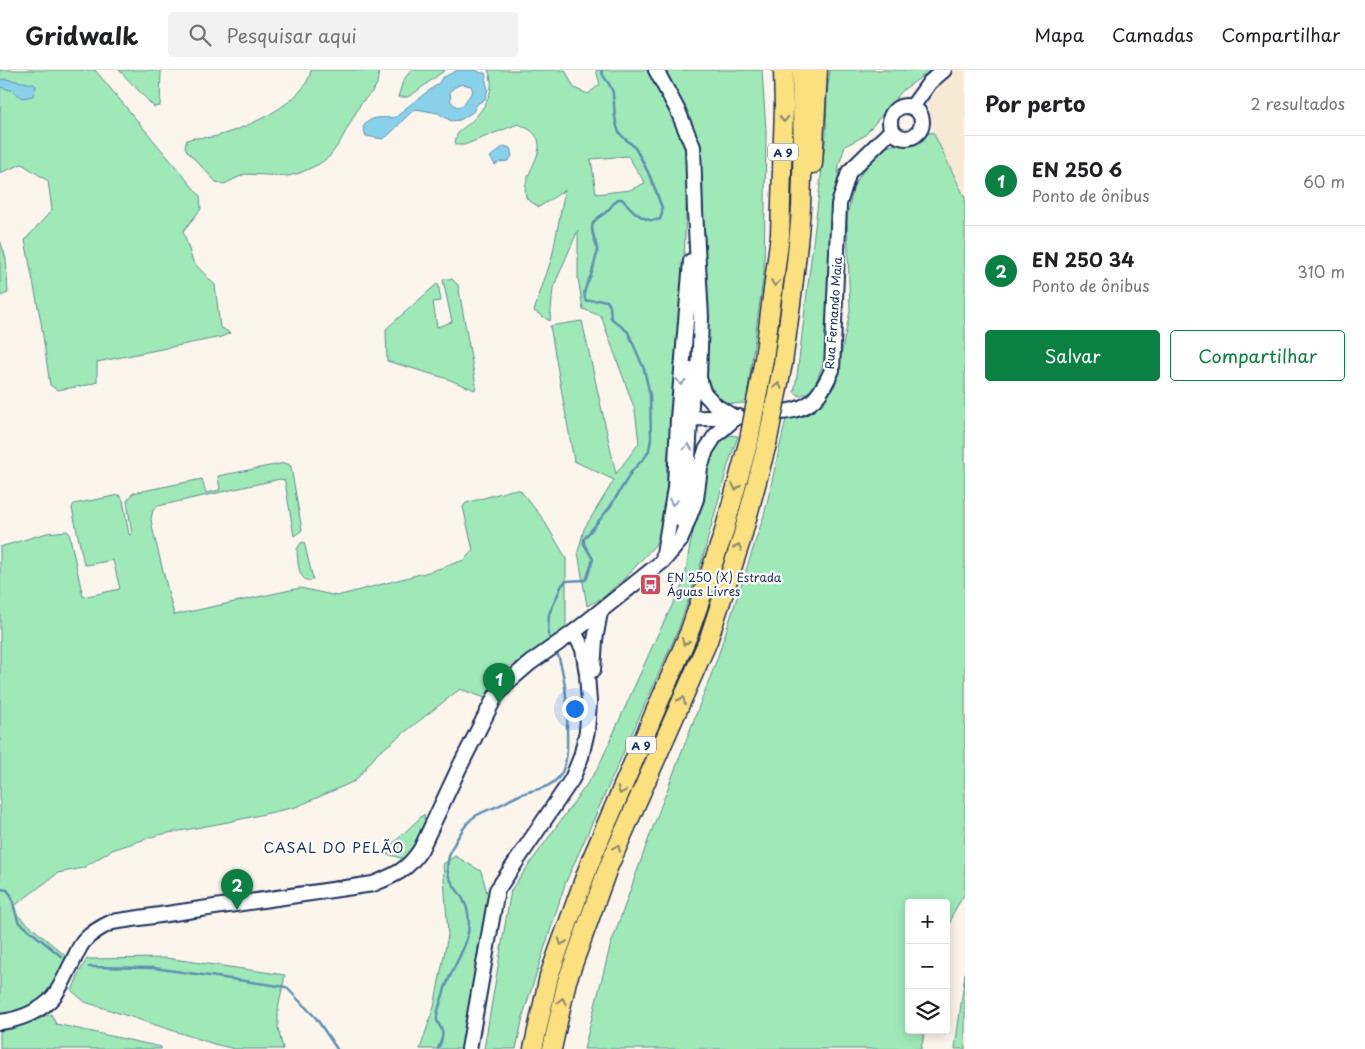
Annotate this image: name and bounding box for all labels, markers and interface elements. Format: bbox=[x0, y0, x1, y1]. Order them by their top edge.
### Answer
search box bbox=[168, 12, 518, 57]
text: Gridwalk bbox=[25, 17, 138, 53]
icon: search bbox=[186, 21, 214, 49]
text: Pesquisar aqui bbox=[226, 21, 357, 49]
text: Mapa bbox=[1034, 21, 1084, 48]
text: Camadas bbox=[1112, 21, 1194, 48]
text: Compartilhar bbox=[1222, 21, 1340, 48]
text: Por perto bbox=[985, 87, 1085, 119]
text: 2 resultados bbox=[1251, 91, 1345, 115]
one-way arrow bbox=[778, 115, 789, 123]
road number: A 9 bbox=[768, 144, 798, 160]
text: EN 250 6 bbox=[1032, 155, 1122, 183]
text: 1 bbox=[997, 169, 1005, 193]
text: 60 m bbox=[1303, 169, 1345, 193]
text: Ponto de ônibus bbox=[1032, 183, 1149, 207]
text: EN 250 34 bbox=[1032, 245, 1134, 273]
street label: Rua Fernando Maia bbox=[820, 256, 846, 370]
text: 2 bbox=[995, 259, 1007, 283]
text: 310 m bbox=[1297, 259, 1345, 283]
text: Ponto de ônibus bbox=[1032, 273, 1149, 297]
one-way arrow bbox=[770, 280, 781, 288]
button: Salvar bbox=[985, 330, 1160, 381]
button: Compartilhar bbox=[1170, 330, 1345, 381]
one-way arrow bbox=[676, 378, 687, 386]
one-way arrow bbox=[773, 382, 783, 390]
one-way arrow bbox=[683, 443, 694, 451]
one-way arrow bbox=[731, 483, 742, 492]
one-way arrow bbox=[668, 498, 678, 507]
one-way arrow bbox=[733, 544, 743, 552]
place label: EN 250 (X) Estrada Águas Livres bbox=[667, 568, 782, 600]
bus stop icon: EN 250 (X) Estrada Águas Livres bbox=[639, 572, 663, 596]
one-way arrow bbox=[681, 637, 692, 646]
pin: 1 bbox=[483, 663, 515, 704]
your location bbox=[562, 696, 588, 722]
one-way arrow bbox=[675, 696, 686, 705]
road number: A 9 bbox=[626, 736, 656, 754]
one-way arrow bbox=[617, 786, 627, 795]
district label: CASAL DO PELÃO bbox=[263, 837, 405, 858]
one-way arrow bbox=[610, 844, 621, 853]
pin: 2 bbox=[221, 869, 253, 910]
map controls bbox=[905, 899, 950, 1034]
button: + bbox=[905, 899, 950, 944]
one-way arrow bbox=[558, 937, 568, 946]
button: − bbox=[905, 944, 950, 989]
button: layers bbox=[905, 989, 950, 1034]
one-way arrow bbox=[557, 997, 567, 1006]

